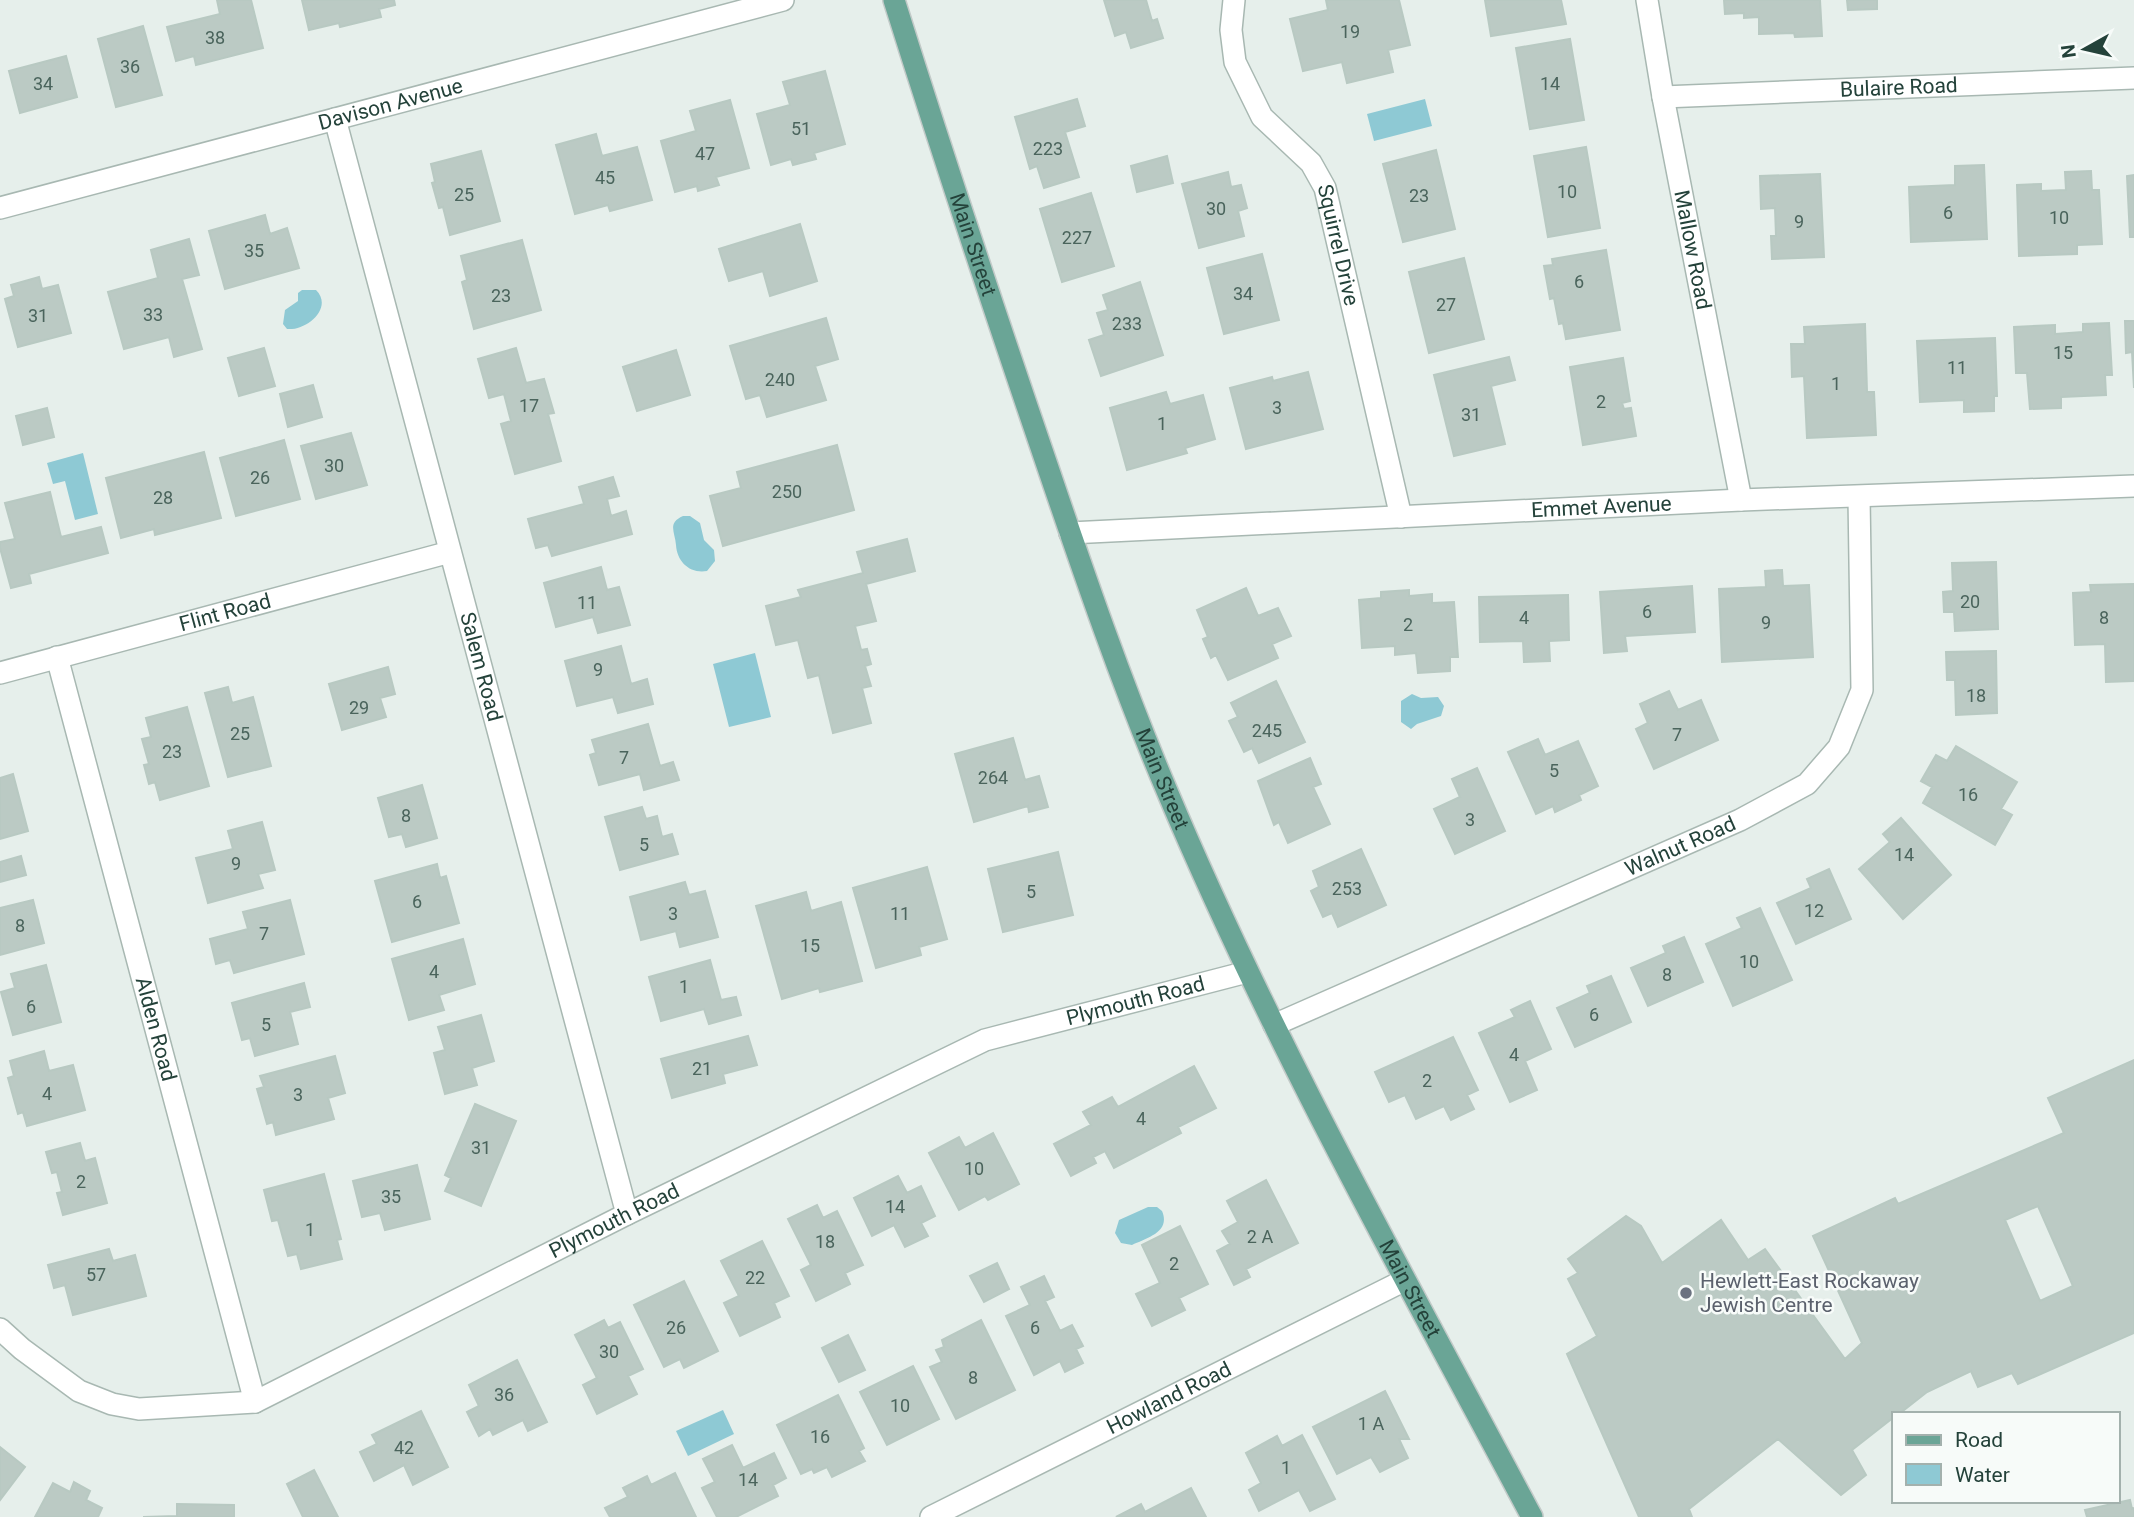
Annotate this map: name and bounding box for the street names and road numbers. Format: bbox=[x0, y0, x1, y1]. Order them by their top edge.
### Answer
street label: Bulaire Road bbox=[1839, 73, 1958, 102]
street label: Davison Avenue bbox=[316, 74, 465, 135]
street label: Squirrel Drive bbox=[1313, 182, 1364, 308]
street label: Mallow Road bbox=[1669, 188, 1716, 312]
street label: Main Street bbox=[945, 190, 1001, 299]
street label: Emmet Avenue bbox=[1530, 491, 1672, 522]
street label: Flint Road bbox=[177, 589, 273, 636]
street label: Salem Road bbox=[455, 610, 507, 724]
street label: Main Street bbox=[1131, 725, 1194, 833]
street label: Walnut Road bbox=[1621, 811, 1739, 881]
street label: Plymouth Road bbox=[1064, 971, 1207, 1030]
street label: Alden Road bbox=[131, 974, 181, 1084]
street label: Plymouth Road bbox=[545, 1178, 683, 1263]
street label: Main Street bbox=[1374, 1236, 1446, 1342]
street label: Howland Road bbox=[1103, 1357, 1235, 1439]

